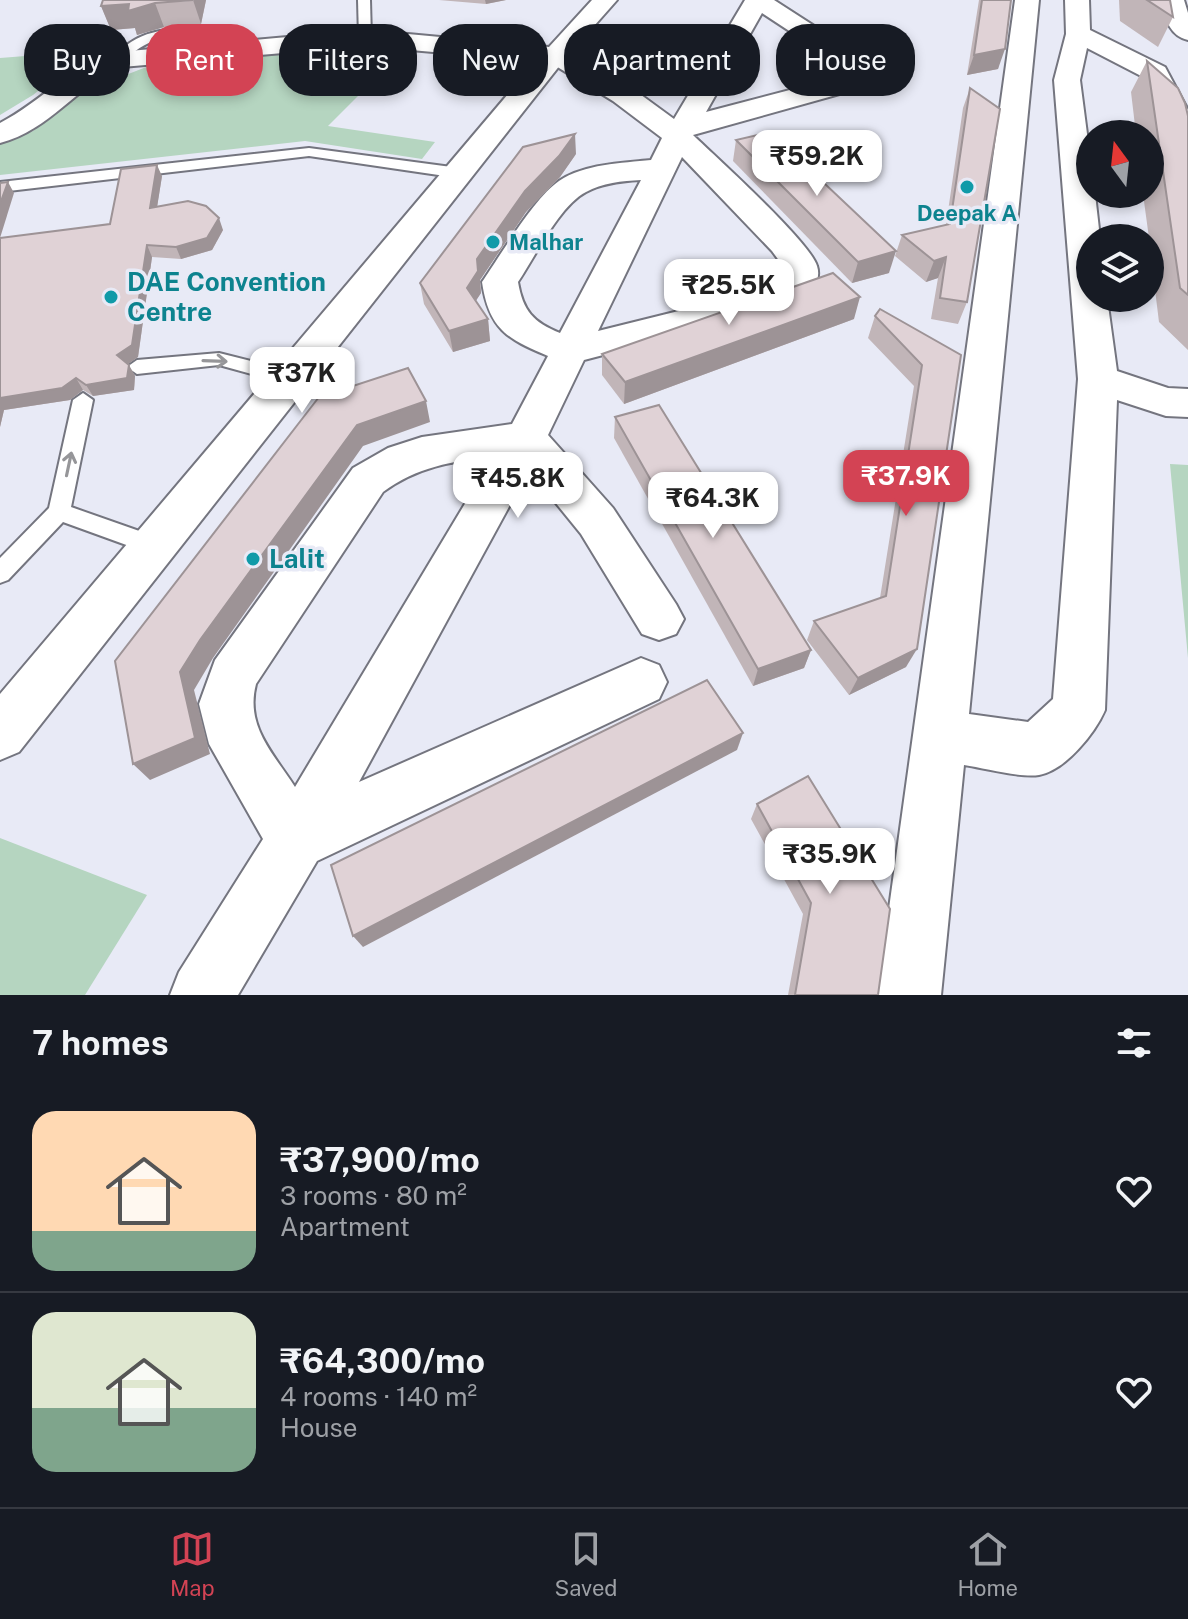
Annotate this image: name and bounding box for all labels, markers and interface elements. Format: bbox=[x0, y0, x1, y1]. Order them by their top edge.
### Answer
chip: Buy bbox=[24, 24, 130, 96]
chip: Rent bbox=[146, 24, 263, 96]
chip: Filters bbox=[279, 24, 417, 96]
chip: New bbox=[433, 24, 548, 96]
chip: Apartment bbox=[564, 24, 760, 96]
chip: House bbox=[776, 24, 915, 96]
north arrow bbox=[1076, 120, 1164, 208]
map controls bbox=[1076, 120, 1164, 312]
pin: ₹59.2K bbox=[752, 130, 882, 198]
text: ₹59.2K bbox=[770, 140, 864, 171]
marker: Deepak A bbox=[958, 178, 976, 196]
place label: Deepak A bbox=[917, 200, 1017, 226]
button: layers bbox=[1076, 224, 1164, 312]
place label: Malhar bbox=[509, 229, 583, 255]
marker: Malhar bbox=[484, 233, 502, 251]
pin: ₹25.5K bbox=[664, 259, 794, 327]
place label: DAE Convention Centre bbox=[127, 266, 326, 327]
text: ₹25.5K bbox=[682, 269, 776, 300]
marker: DAE Convention Centre bbox=[102, 288, 120, 306]
pin: ₹37K bbox=[255, 347, 349, 415]
one-way arrow bbox=[201, 353, 228, 369]
text: ₹37K bbox=[268, 357, 336, 388]
pin: ₹37.9K bbox=[841, 450, 971, 518]
one-way arrow bbox=[63, 451, 78, 477]
pin: ₹45.8K bbox=[453, 452, 583, 520]
text: ₹37.9K bbox=[861, 460, 951, 491]
text: ₹45.8K bbox=[471, 462, 565, 493]
pin: ₹64.3K bbox=[648, 472, 778, 540]
text: ₹64.3K bbox=[666, 482, 760, 513]
place label: Lalit bbox=[269, 543, 325, 574]
marker: Lalit bbox=[244, 550, 262, 568]
pin: ₹35.9K bbox=[765, 828, 895, 896]
text: ₹35.9K bbox=[783, 838, 877, 869]
icon: filters bbox=[1112, 1021, 1156, 1065]
text: 7 homes bbox=[32, 1023, 169, 1063]
text: ₹37,900/mo bbox=[280, 1140, 480, 1180]
icon: home bbox=[96, 1143, 192, 1239]
icon: heart bbox=[1112, 1169, 1156, 1213]
text: 3 rooms · 80 m² bbox=[280, 1180, 467, 1211]
text: Apartment bbox=[280, 1211, 410, 1242]
text: ₹64,300/mo bbox=[280, 1341, 485, 1381]
icon: home bbox=[96, 1344, 192, 1440]
icon: heart bbox=[1112, 1370, 1156, 1414]
text: 4 rooms · 140 m² bbox=[280, 1381, 477, 1412]
text: House bbox=[280, 1412, 357, 1443]
tab: Map bbox=[170, 1527, 215, 1601]
tab: Saved bbox=[555, 1527, 617, 1601]
tab: Home bbox=[957, 1527, 1018, 1601]

